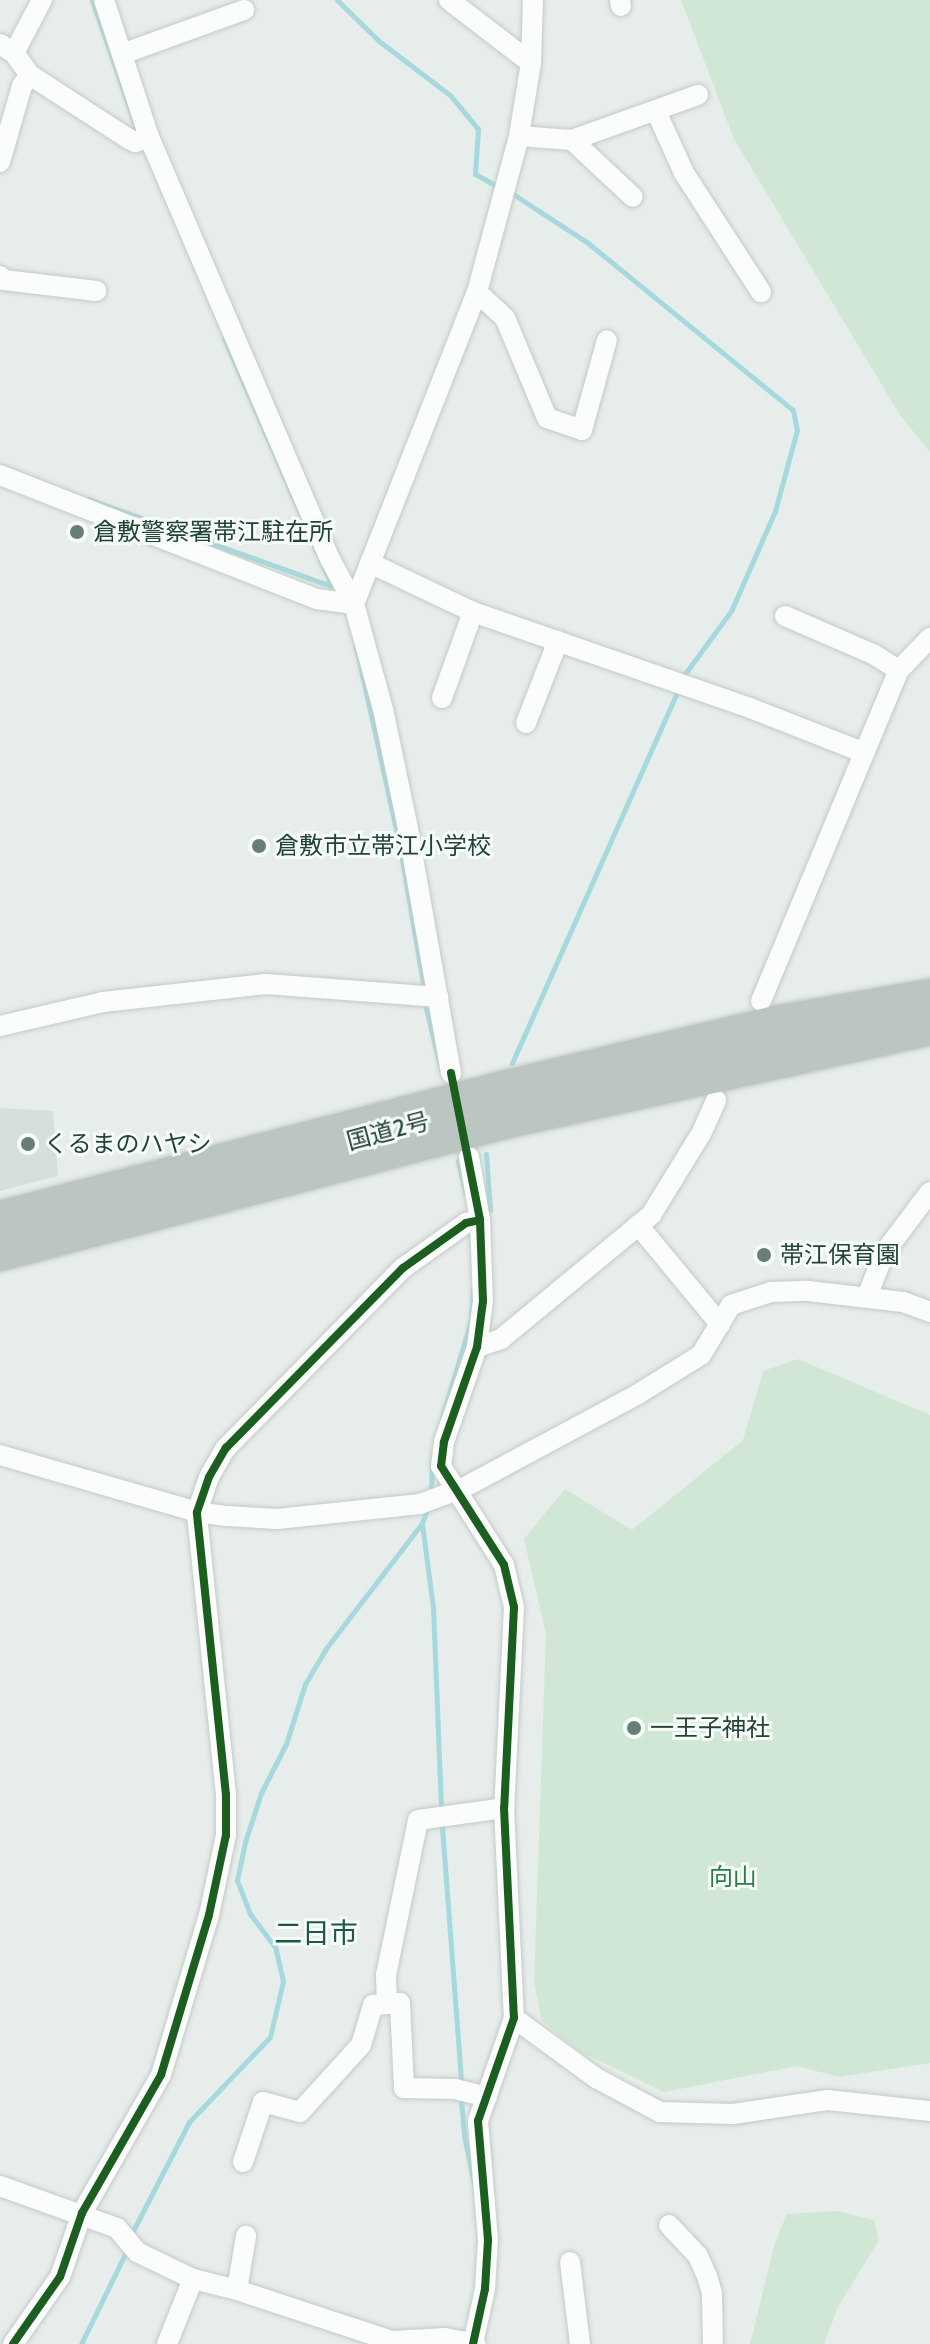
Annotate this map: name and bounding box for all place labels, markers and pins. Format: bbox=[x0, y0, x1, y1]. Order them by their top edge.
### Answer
place label: 倉敷警察署帯江駐在所 bbox=[93, 518, 333, 546]
marker: 倉敷警察署帯江駐在所 bbox=[68, 523, 86, 541]
place label: 倉敷市立帯江小学校 bbox=[275, 832, 491, 860]
marker: 倉敷市立帯江小学校 bbox=[250, 837, 268, 855]
place label: くるまのハヤシ bbox=[44, 1130, 212, 1158]
marker: くるまのハヤシ bbox=[19, 1135, 37, 1153]
place label: 帯江保育園 bbox=[780, 1241, 900, 1269]
marker: 帯江保育園 bbox=[755, 1246, 773, 1264]
place label: 一王子神社 bbox=[650, 1714, 770, 1742]
marker: 一王子神社 bbox=[625, 1719, 643, 1737]

